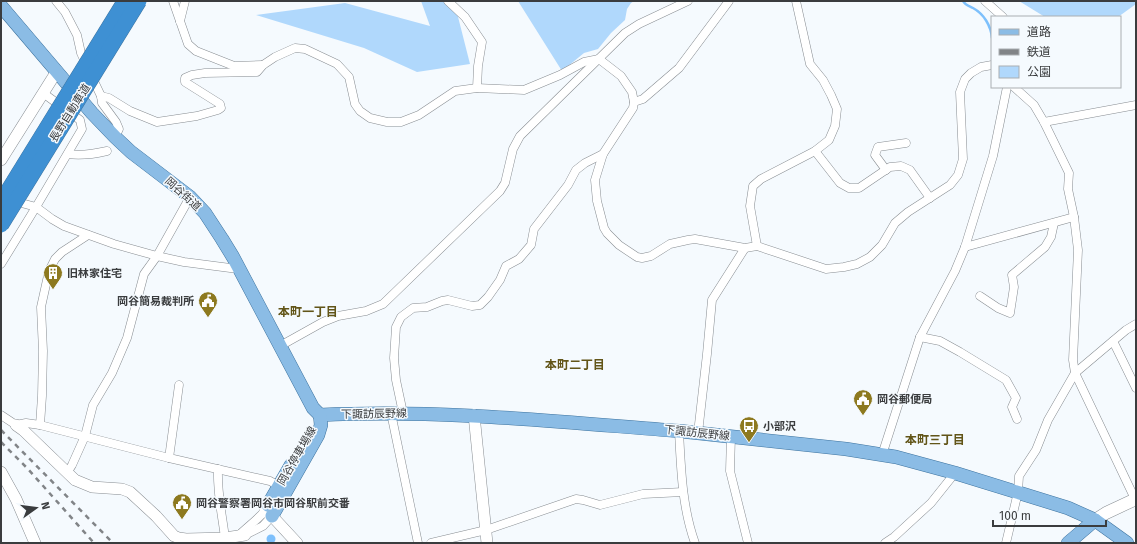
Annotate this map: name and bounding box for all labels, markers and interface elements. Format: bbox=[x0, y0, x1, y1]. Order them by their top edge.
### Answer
legend bbox=[991, 16, 1121, 88]
text: 道路 bbox=[1027, 25, 1051, 39]
text: 鉄道 bbox=[1027, 45, 1051, 59]
text: 公園 bbox=[1027, 65, 1051, 79]
street label: 長野自動車道 bbox=[47, 82, 93, 144]
street label: 岡谷街道 bbox=[162, 174, 204, 214]
building icon: 旧林家住宅 bbox=[42, 262, 64, 290]
place label: 旧林家住宅 bbox=[67, 267, 122, 280]
public building icon: 岡谷簡易裁判所 bbox=[197, 290, 219, 318]
place label: 岡谷簡易裁判所 bbox=[117, 295, 194, 308]
district label: 本町一丁目 bbox=[278, 305, 338, 319]
district label: 本町二丁目 bbox=[545, 358, 605, 372]
public building icon: 岡谷郵便局 bbox=[852, 388, 874, 416]
place label: 岡谷郵便局 bbox=[877, 393, 932, 406]
street label: 下諏訪辰野線 bbox=[341, 407, 407, 421]
bus stop icon: 小部沢 bbox=[738, 415, 760, 443]
place label: 小部沢 bbox=[763, 420, 796, 433]
street label: 下諏訪辰野線 bbox=[664, 423, 730, 443]
street label: 岡谷停車場線 bbox=[275, 424, 319, 488]
district label: 本町三丁目 bbox=[905, 433, 965, 447]
north arrow bbox=[16, 488, 56, 528]
public building icon: 岡谷警察署岡谷市岡谷駅前交番 bbox=[171, 492, 193, 520]
place label: 岡谷警察署岡谷市岡谷駅前交番 bbox=[196, 497, 350, 510]
text: N bbox=[38, 501, 52, 511]
scale bar bbox=[993, 502, 1106, 528]
text: 100 m bbox=[999, 509, 1031, 523]

